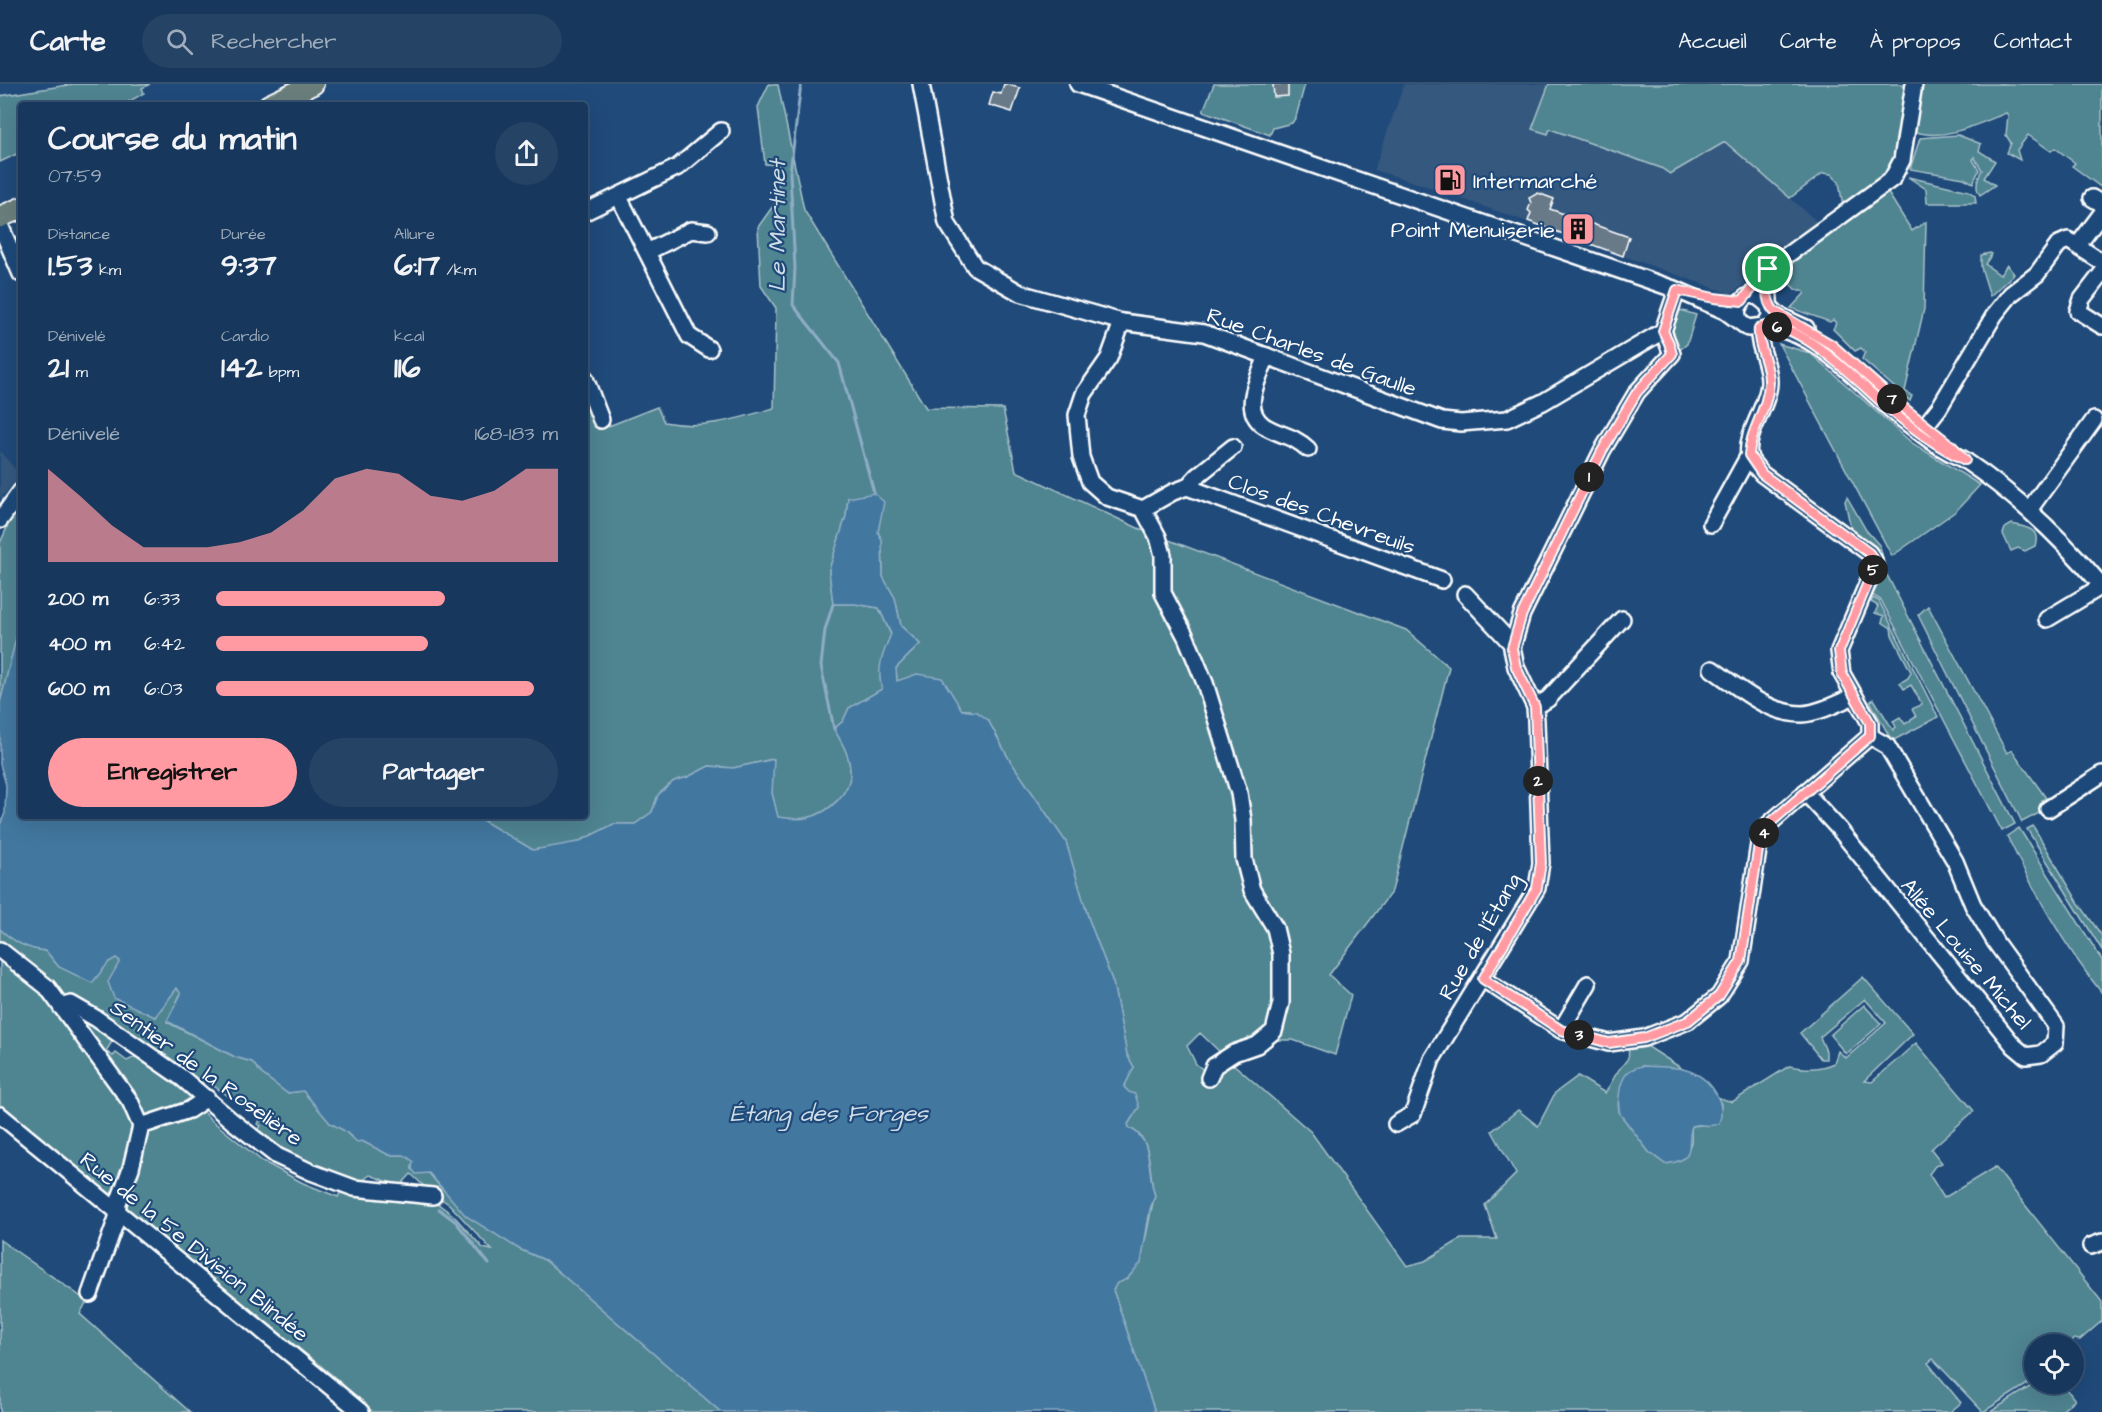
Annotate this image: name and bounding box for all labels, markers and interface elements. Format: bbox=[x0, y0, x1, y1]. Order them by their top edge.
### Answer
search box bbox=[142, 14, 562, 68]
text: Carte bbox=[30, 22, 106, 61]
icon: search bbox=[163, 25, 196, 58]
text: Rechercher bbox=[211, 26, 336, 57]
text: Accueil bbox=[1678, 27, 1747, 56]
text: Carte bbox=[1780, 27, 1837, 56]
text: À propos bbox=[1870, 27, 1961, 56]
text: Contact bbox=[1994, 27, 2072, 56]
text: Course du matin bbox=[48, 116, 297, 162]
button: share bbox=[495, 122, 558, 185]
water label: Le Martinet bbox=[761, 157, 795, 292]
text: 07:59 bbox=[48, 162, 102, 190]
fuel station icon: Intermarché bbox=[1432, 162, 1468, 198]
place label: Intermarché bbox=[1473, 166, 1598, 197]
building icon: Point Menuiserie bbox=[1560, 211, 1596, 247]
place label: Point Menuiserie bbox=[1391, 215, 1555, 246]
text: Distance bbox=[48, 223, 110, 245]
text: Durée bbox=[221, 223, 266, 245]
text: Allure bbox=[394, 223, 435, 245]
pin bbox=[1742, 243, 1793, 294]
text: 1.53 bbox=[48, 245, 93, 287]
text: 9:37 bbox=[221, 245, 277, 287]
text: 6:17 bbox=[394, 245, 440, 287]
icon: arrive bbox=[1751, 252, 1784, 285]
text: km bbox=[93, 259, 121, 281]
text: /km bbox=[440, 259, 476, 281]
street label: Rue Charles de Gaulle bbox=[1202, 300, 1421, 405]
pin: 6 bbox=[1762, 312, 1792, 342]
text: 6 bbox=[1772, 316, 1782, 338]
text: Dénivelé bbox=[48, 325, 106, 347]
text: Cardio bbox=[221, 325, 269, 347]
text: kcal bbox=[394, 325, 425, 347]
text: 21 bbox=[48, 347, 69, 389]
text: 142 bbox=[221, 347, 262, 389]
text: 116 bbox=[394, 347, 420, 389]
text: m bbox=[69, 361, 88, 383]
text: bpm bbox=[262, 361, 299, 383]
pin: 7 bbox=[1877, 384, 1907, 414]
text: 7 bbox=[1887, 388, 1897, 410]
text: Dénivelé bbox=[48, 420, 120, 448]
text: 168–183 m bbox=[474, 420, 558, 448]
pin: 1 bbox=[1574, 462, 1604, 492]
street label: Clos des Chevreuils bbox=[1224, 466, 1419, 563]
text: 1 bbox=[1588, 466, 1590, 488]
pin: 5 bbox=[1858, 555, 1888, 585]
text: 5 bbox=[1867, 559, 1879, 581]
text: 200 m bbox=[48, 585, 108, 613]
text: 6:33 bbox=[144, 585, 180, 613]
text: 400 m bbox=[48, 630, 110, 658]
text: 6:42 bbox=[144, 630, 185, 658]
text: 600 m bbox=[48, 675, 109, 703]
text: 6:03 bbox=[144, 675, 183, 703]
button: Enregistrer bbox=[48, 738, 297, 807]
button: Partager bbox=[309, 738, 558, 807]
pin: 2 bbox=[1523, 766, 1553, 796]
text: 2 bbox=[1533, 770, 1543, 792]
pin: 4 bbox=[1749, 818, 1779, 848]
text: 4 bbox=[1759, 822, 1769, 844]
street label: Rue de l'Étang bbox=[1431, 867, 1530, 1007]
street label: Allée Louise Michel bbox=[1893, 872, 2039, 1036]
street label: Sentier de la Roselière bbox=[103, 993, 309, 1154]
pin: 3 bbox=[1564, 1020, 1594, 1050]
text: 3 bbox=[1575, 1024, 1583, 1046]
water label: Étang des Forges bbox=[730, 1097, 930, 1132]
street label: Rue de la 5e Division Blindée bbox=[73, 1145, 315, 1349]
map controls bbox=[2024, 1334, 2084, 1394]
button: locate bbox=[2024, 1334, 2084, 1394]

